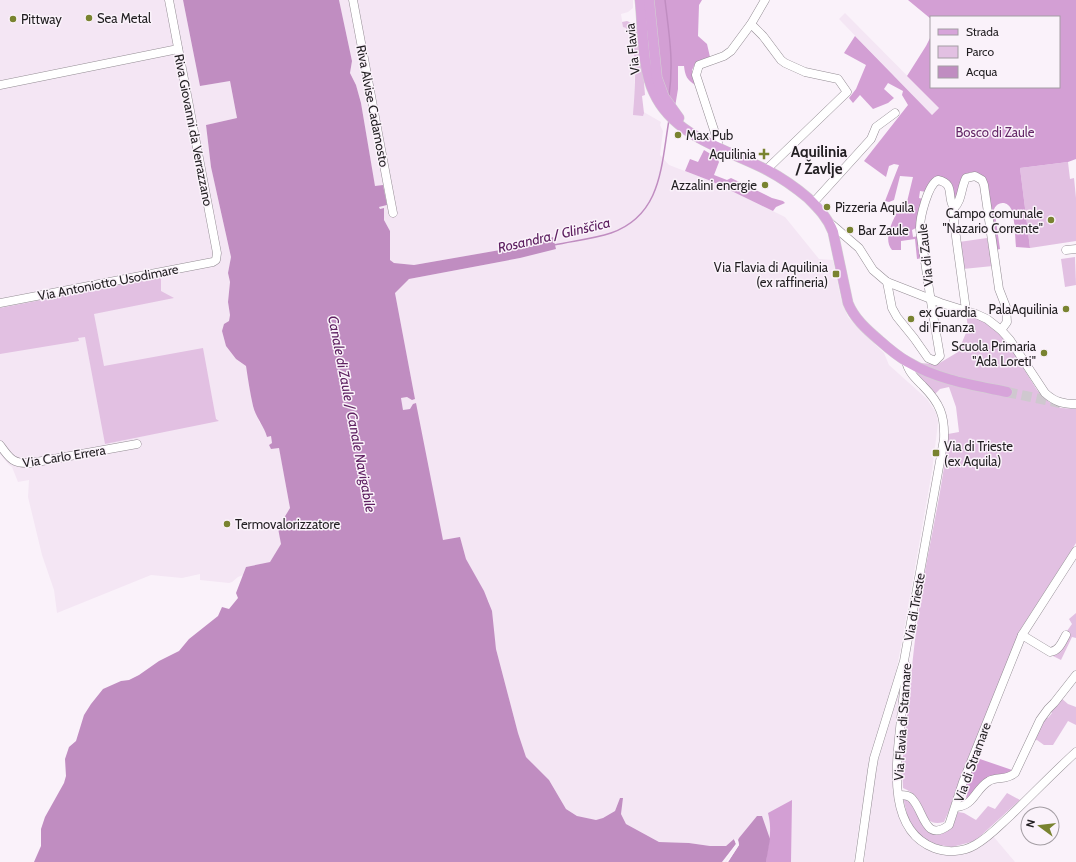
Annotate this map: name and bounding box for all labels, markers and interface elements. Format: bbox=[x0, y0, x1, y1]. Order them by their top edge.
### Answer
place label: Sea Metal bbox=[97, 10, 151, 26]
place label: Pittway bbox=[21, 11, 62, 27]
marker: Sea Metal bbox=[84, 13, 94, 23]
marker: Pittway bbox=[8, 14, 18, 24]
legend bbox=[930, 16, 1060, 88]
street label: Via Flavia bbox=[621, 22, 643, 76]
text: Strada bbox=[966, 24, 999, 39]
street label: Riva Alvise Cadamosto bbox=[353, 44, 393, 168]
text: Parco bbox=[966, 44, 994, 59]
street label: Riva Giovanni da Verrazzano bbox=[171, 53, 217, 207]
text: Acqua bbox=[966, 64, 998, 79]
park label: Bosco di Zaule bbox=[956, 124, 1035, 140]
place label: Max Pub bbox=[686, 127, 733, 143]
marker: Max Pub bbox=[673, 130, 683, 140]
district label: Aquilinia / Žavlje bbox=[791, 143, 848, 178]
place label: Aquilinia bbox=[709, 146, 757, 162]
marker: Aquilinia bbox=[759, 149, 769, 159]
place label: Azzalini energie bbox=[671, 177, 757, 193]
marker: Azzalini energie bbox=[760, 180, 770, 190]
place label: Pizzeria Aquila bbox=[835, 199, 915, 215]
marker: Pizzeria Aquila bbox=[822, 202, 832, 212]
place label: Campo comunale "Nazario Corrente" bbox=[942, 205, 1043, 236]
water label: Rosandra / Glinščica bbox=[496, 213, 612, 257]
marker: Campo comunale "Nazario Corrente" bbox=[1046, 215, 1056, 225]
place label: Bar Zaule bbox=[858, 222, 909, 238]
street label: Via di Zaule bbox=[914, 222, 936, 287]
marker: Bar Zaule bbox=[845, 225, 855, 235]
place label: Via Flavia di Aquilinia (ex raffineria) bbox=[714, 259, 829, 290]
street label: Via Antoniotto Usodimare bbox=[36, 260, 180, 303]
marker: Via Flavia di Aquilinia (ex raffineria) bbox=[831, 269, 841, 279]
place label: PalaAquilinia bbox=[988, 301, 1059, 317]
place label: ex Guardia di Finanza bbox=[919, 304, 977, 335]
marker: PalaAquilinia bbox=[1061, 304, 1071, 314]
water label: Canale di Zaule / Canale Navigabile bbox=[324, 314, 380, 514]
marker: ex Guardia di Finanza bbox=[906, 314, 916, 324]
place label: Scuola Primaria "Ada Loreti" bbox=[951, 338, 1037, 369]
marker: Scuola Primaria "Ada Loreti" bbox=[1039, 348, 1049, 358]
place label: Via di Trieste (ex Aquila) bbox=[944, 438, 1013, 469]
street label: Via Carlo Errera bbox=[21, 441, 107, 470]
marker: Via di Trieste (ex Aquila) bbox=[931, 448, 941, 458]
place label: Termovalorizzatore bbox=[235, 516, 340, 532]
marker: Termovalorizzatore bbox=[222, 519, 232, 529]
street label: Via di Trieste bbox=[900, 571, 928, 642]
street label: Via Flavia di Stramare bbox=[890, 662, 914, 781]
street label: Via di Stramare bbox=[950, 720, 994, 804]
north arrow bbox=[1020, 806, 1060, 846]
text: N bbox=[1023, 818, 1038, 829]

